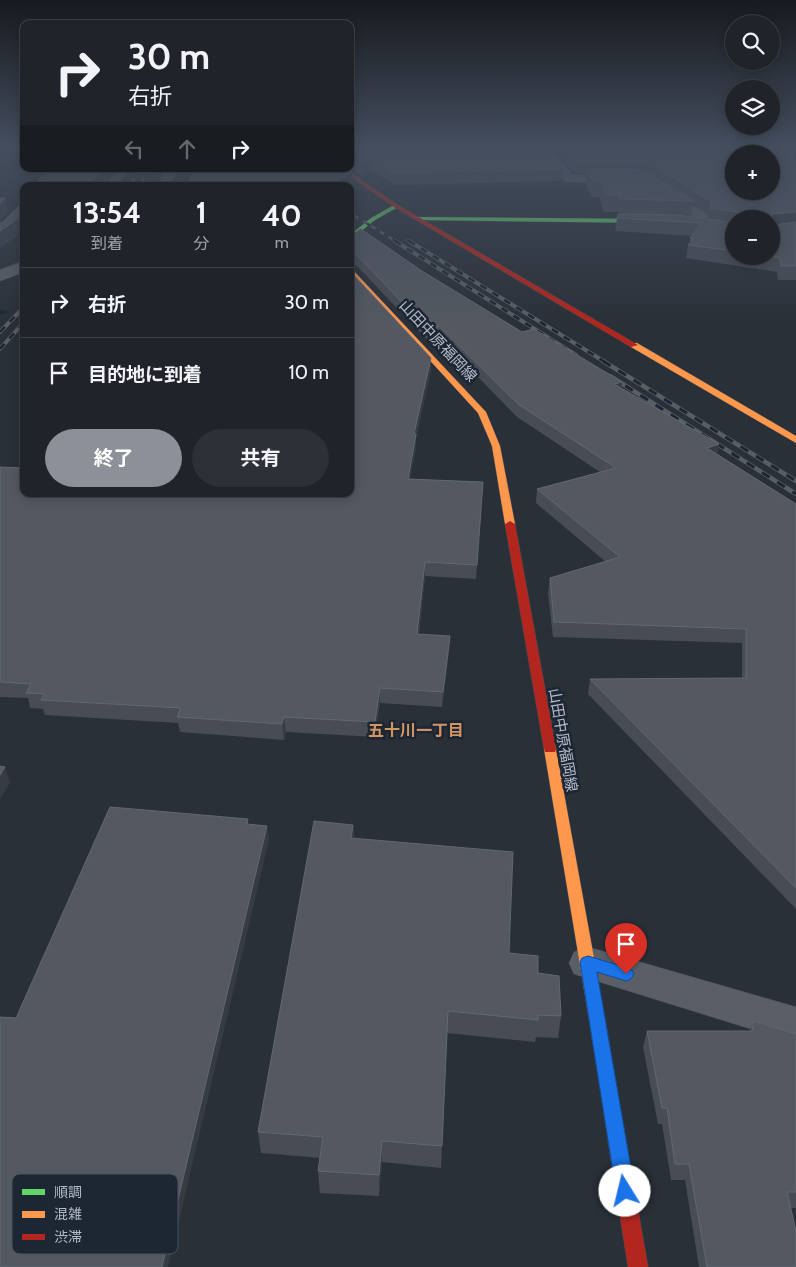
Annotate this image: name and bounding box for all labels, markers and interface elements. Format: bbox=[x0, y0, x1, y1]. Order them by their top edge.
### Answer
map controls bbox=[725, 15, 780, 265]
button: search bbox=[725, 15, 780, 70]
text: 30 m bbox=[128, 35, 210, 78]
icon: right bbox=[45, 40, 110, 105]
button: layers bbox=[725, 80, 780, 135]
text: 右折 bbox=[128, 83, 172, 110]
icon: left bbox=[120, 135, 148, 163]
icon: ahead bbox=[173, 135, 201, 163]
icon: right bbox=[226, 135, 254, 163]
button: + bbox=[725, 145, 780, 200]
text: 13:54 bbox=[72, 194, 141, 231]
text: 1 bbox=[196, 194, 207, 231]
text: 40 bbox=[262, 197, 302, 234]
button: − bbox=[725, 210, 780, 265]
text: m bbox=[275, 233, 289, 252]
text: 到着 bbox=[91, 234, 123, 253]
text: 分 bbox=[193, 234, 209, 253]
icon: right bbox=[45, 289, 73, 317]
text: 30 m bbox=[285, 291, 329, 314]
text: 右折 bbox=[88, 293, 126, 316]
street label: 山田中原福岡線 bbox=[396, 296, 480, 386]
icon: arrive bbox=[45, 359, 73, 387]
text: 10 m bbox=[289, 361, 329, 384]
text: 目的地に到着 bbox=[88, 363, 202, 386]
button: 終了 bbox=[45, 429, 182, 487]
button: 共有 bbox=[192, 429, 329, 487]
street label: 山田中原福岡線 bbox=[545, 687, 581, 793]
district label: 五十川一丁目 bbox=[368, 721, 464, 740]
pin bbox=[605, 923, 647, 974]
icon: arrive bbox=[612, 930, 640, 958]
position arrow bbox=[598, 1164, 650, 1216]
legend bbox=[12, 1174, 178, 1254]
text: 順調 bbox=[54, 1183, 82, 1201]
text: 混雑 bbox=[54, 1205, 82, 1223]
text: 渋滞 bbox=[54, 1228, 82, 1246]

